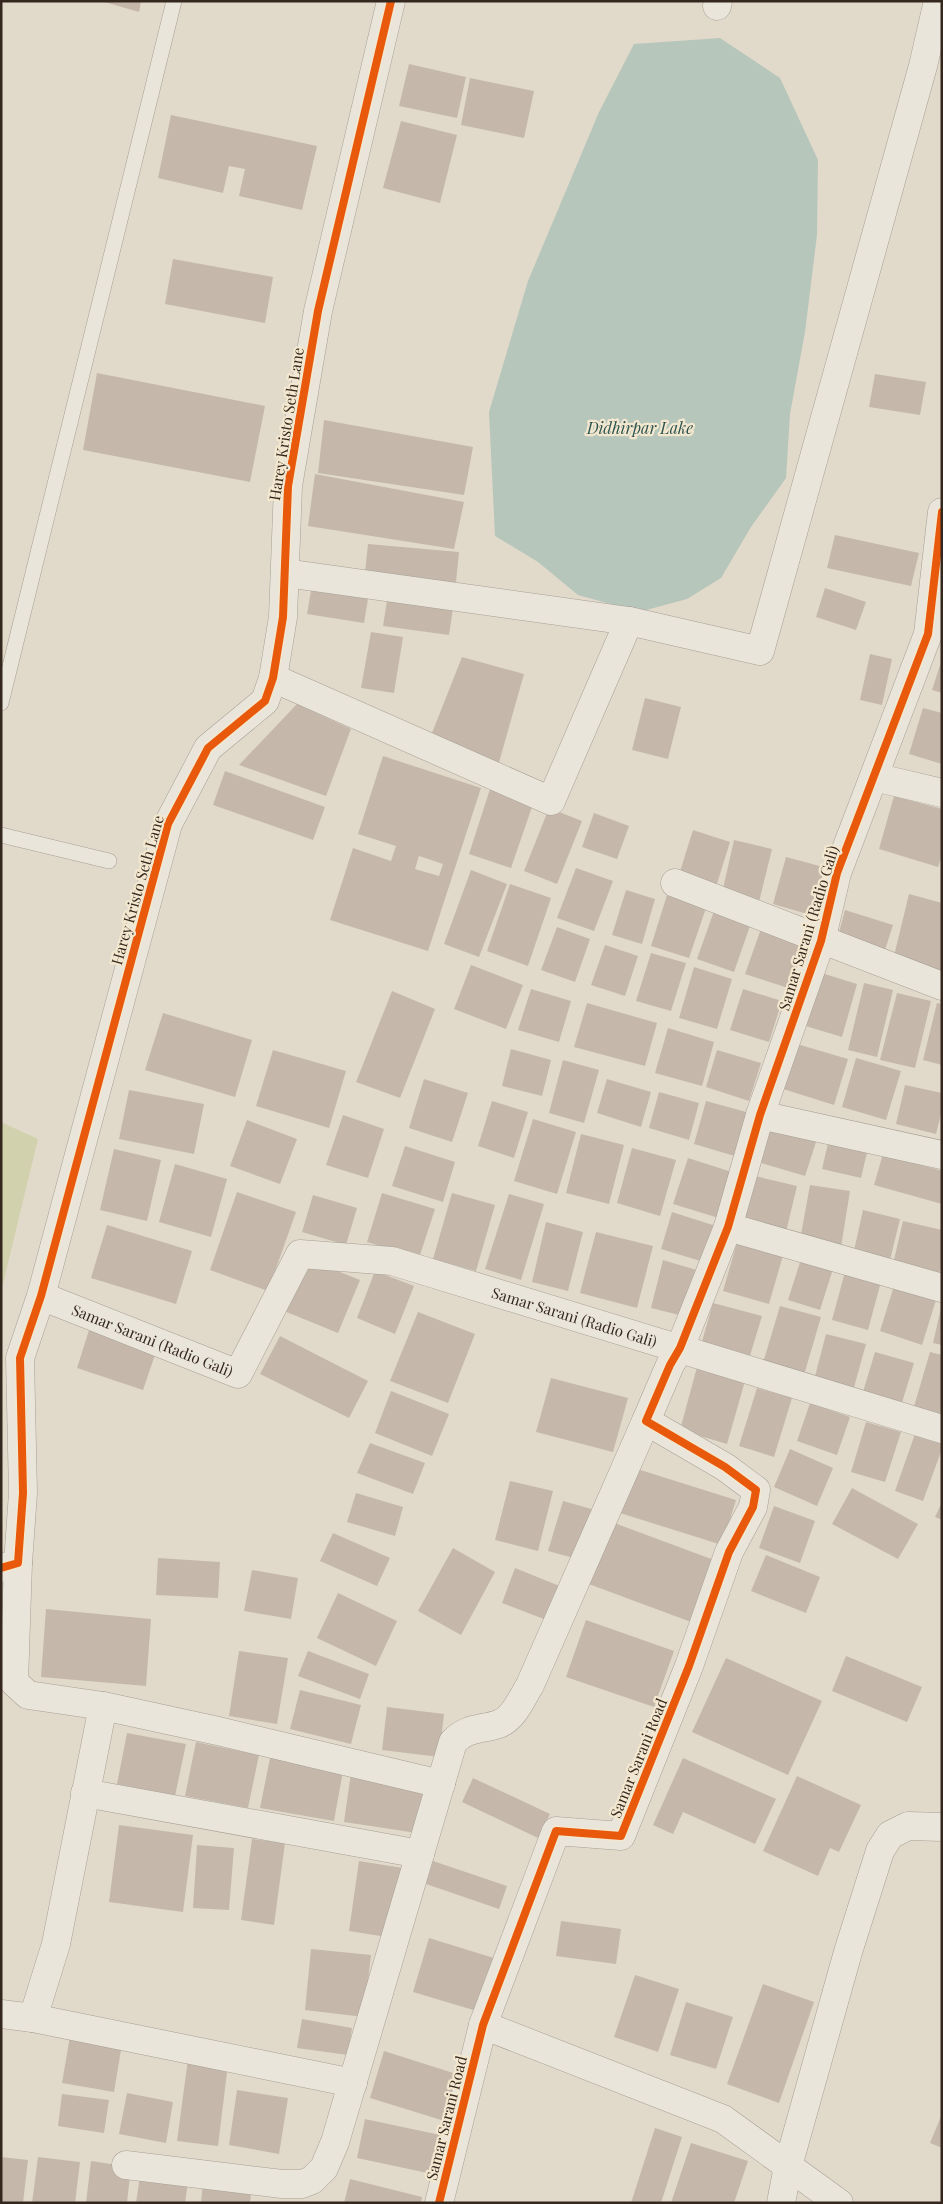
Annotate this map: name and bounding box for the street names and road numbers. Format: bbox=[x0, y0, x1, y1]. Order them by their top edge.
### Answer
street label: Harey Kristo Seth Lane bbox=[264, 346, 308, 502]
street label: Harey Kristo Seth Lane bbox=[106, 813, 168, 967]
street label: Samar Sarani (Radio Gali) bbox=[773, 843, 843, 1013]
street label: Samar Sarani (Radio Gali) bbox=[489, 1282, 660, 1351]
street label: Samar Sarani (Radio Gali) bbox=[69, 1299, 236, 1381]
street label: Samar Sarani Road bbox=[605, 1695, 671, 1821]
street label: Samar Sarani Road bbox=[421, 2054, 471, 2182]

